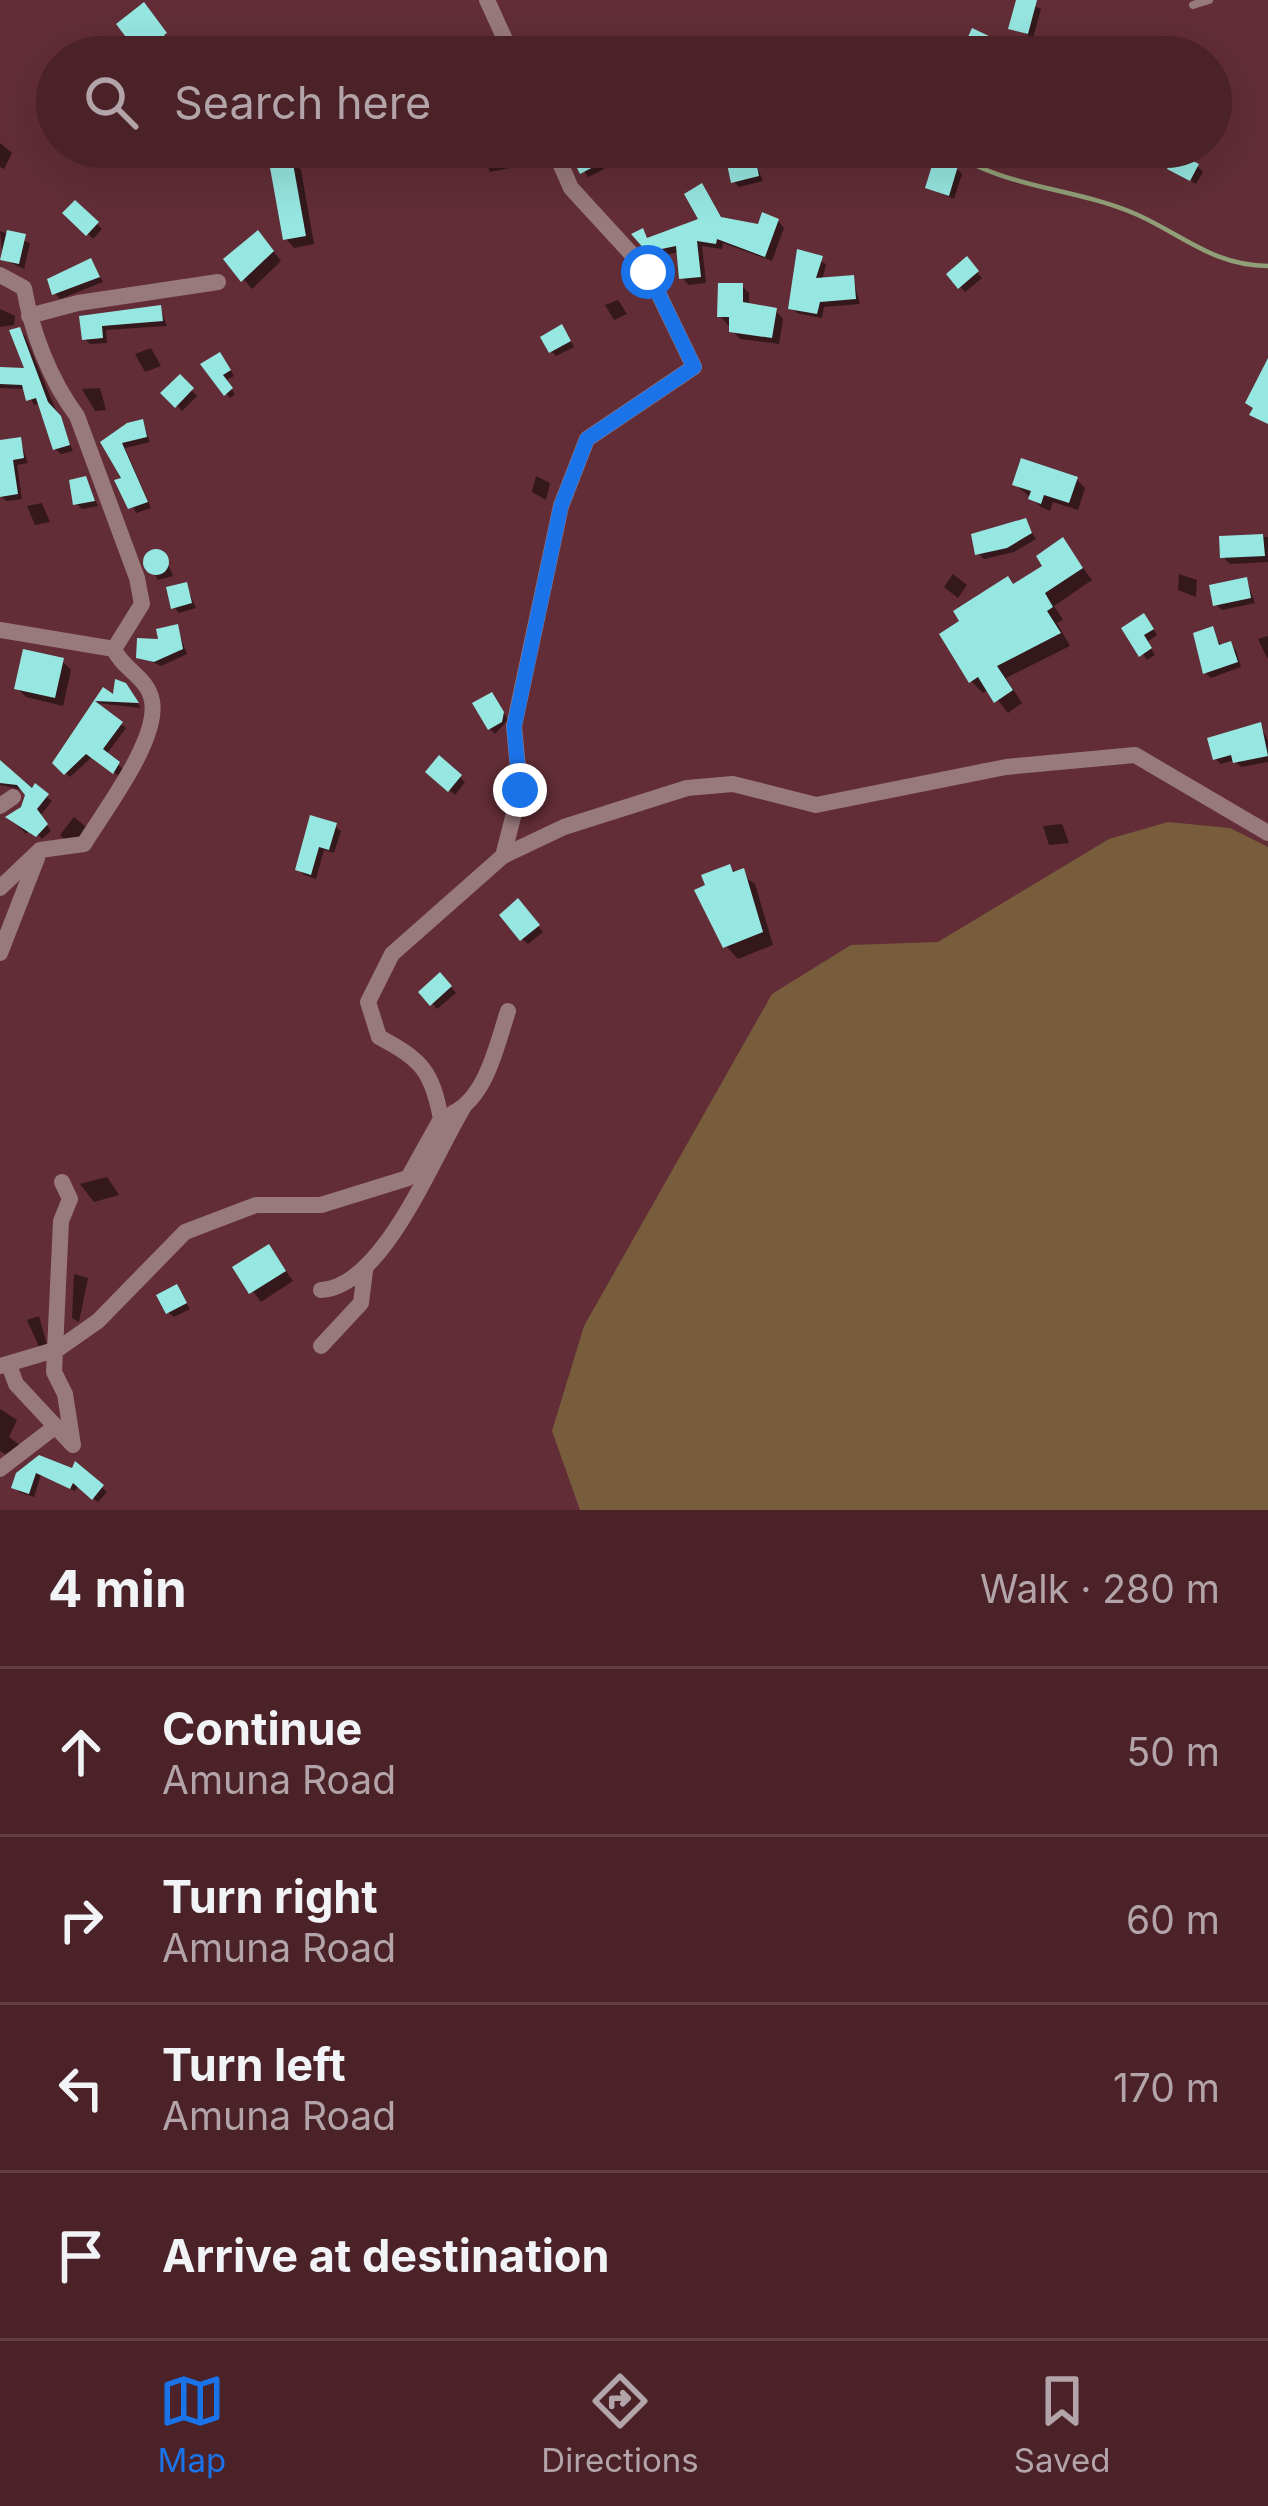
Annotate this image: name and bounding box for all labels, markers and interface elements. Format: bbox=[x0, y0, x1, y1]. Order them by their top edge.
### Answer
search box bbox=[36, 36, 1232, 168]
icon: search bbox=[78, 69, 144, 135]
text: Search here bbox=[174, 75, 431, 130]
route start bbox=[621, 245, 675, 299]
route end bbox=[493, 763, 547, 817]
text: 4 min bbox=[48, 1558, 187, 1619]
text: Walk · 280 m bbox=[980, 1565, 1220, 1612]
text: Continue bbox=[162, 1701, 362, 1756]
icon: ahead bbox=[48, 1719, 114, 1785]
text: 50 m bbox=[1127, 1728, 1220, 1775]
text: Amuna Road bbox=[162, 1756, 396, 1803]
text: Turn right bbox=[162, 1869, 378, 1924]
icon: right bbox=[48, 1887, 114, 1953]
text: 60 m bbox=[1126, 1896, 1220, 1943]
text: Amuna Road bbox=[162, 1924, 396, 1971]
text: Turn left bbox=[162, 2037, 346, 2092]
icon: left bbox=[48, 2055, 114, 2121]
text: 170 m bbox=[1113, 2064, 1220, 2111]
text: Amuna Road bbox=[162, 2092, 396, 2139]
icon: arrive bbox=[48, 2223, 114, 2289]
text: Arrive at destination bbox=[162, 2228, 609, 2283]
tab: Map bbox=[158, 2368, 226, 2480]
tab: Directions bbox=[541, 2368, 699, 2480]
tab: Saved bbox=[1014, 2368, 1110, 2480]

